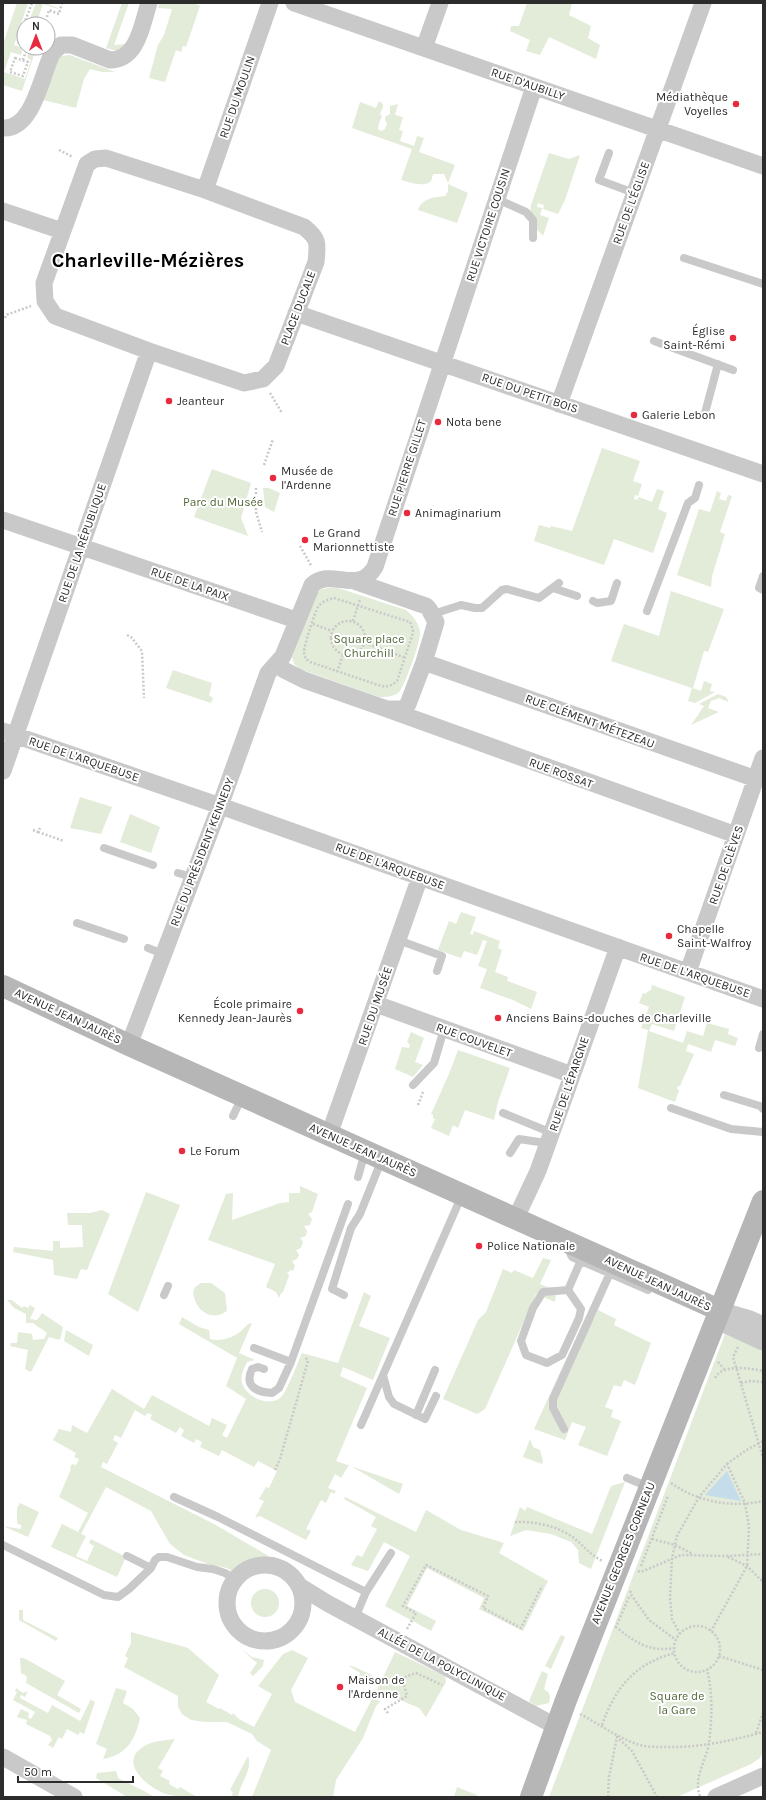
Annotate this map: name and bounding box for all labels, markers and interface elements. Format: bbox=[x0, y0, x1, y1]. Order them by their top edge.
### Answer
north arrow bbox=[16, 16, 56, 56]
text: N bbox=[32, 20, 40, 33]
street label: RUE DU MOULIN bbox=[216, 54, 258, 140]
street label: RUE D'AUBILLY bbox=[489, 65, 567, 103]
place label: Médiathèque Voyelles bbox=[656, 90, 728, 118]
marker: Médiathèque Voyelles bbox=[731, 99, 741, 109]
street label: RUE DE L'ÉGLISE bbox=[609, 159, 652, 246]
street label: RUE VICTOIRE COUSIN bbox=[463, 167, 513, 283]
district label: Charleville-Mézières bbox=[52, 249, 244, 272]
street label: PLACE DUCALE bbox=[277, 269, 319, 347]
place label: Église Saint-Rémi bbox=[663, 323, 725, 352]
marker: Église Saint-Rémi bbox=[728, 333, 738, 343]
street label: RUE DU PETIT BOIS bbox=[480, 370, 580, 416]
place label: Jeanteur bbox=[177, 394, 225, 408]
marker: Jeanteur bbox=[164, 396, 174, 406]
place label: Galerie Lebon bbox=[642, 408, 715, 422]
marker: Galerie Lebon bbox=[629, 410, 639, 420]
place label: Nota bene bbox=[446, 415, 501, 429]
marker: Nota bene bbox=[433, 417, 443, 427]
street label: RUE PIERRE GILLET bbox=[385, 418, 429, 518]
place label: Musée de l'Ardenne bbox=[281, 464, 333, 492]
marker: Musée de l'Ardenne bbox=[268, 473, 278, 483]
street label: RUE DE LA RÉPUBLIQUE bbox=[54, 481, 109, 604]
park label: Parc du Musée bbox=[183, 495, 263, 509]
place label: Animaginarium bbox=[415, 506, 501, 520]
marker: Animaginarium bbox=[402, 508, 412, 518]
place label: Le Grand Marionnettiste bbox=[313, 526, 394, 554]
marker: Le Grand Marionnettiste bbox=[300, 535, 310, 545]
street label: RUE DE LA PAIX bbox=[149, 564, 231, 604]
park label: Square place Churchill bbox=[334, 632, 404, 660]
street label: RUE CLÉMENT MÉTEZEAU bbox=[523, 690, 657, 751]
street label: RUE DE L'ARQUEBUSE bbox=[27, 734, 141, 784]
street label: RUE ROSSAT bbox=[527, 755, 595, 791]
street label: RUE DU PRÉSIDENT KENNEDY bbox=[166, 775, 237, 928]
street label: RUE DE CLÈVES bbox=[705, 823, 746, 906]
street label: RUE DE L'ARQUEBUSE bbox=[333, 840, 447, 892]
place label: Chapelle Saint-Walfroy bbox=[677, 922, 752, 950]
marker: Chapelle Saint-Walfroy bbox=[664, 931, 674, 941]
street label: RUE DE L'ARQUEBUSE bbox=[638, 950, 752, 1000]
street label: RUE DU MUSÉE bbox=[354, 965, 395, 1047]
street label: AVENUE JEAN JAURÈS bbox=[12, 984, 124, 1047]
place label: École primaire Kennedy Jean-Jaurès bbox=[178, 996, 292, 1025]
marker: École primaire Kennedy Jean-Jaurès bbox=[295, 1006, 305, 1016]
place label: Anciens Bains-douches de Charleville bbox=[506, 1011, 711, 1025]
marker: Anciens Bains-douches de Charleville bbox=[493, 1013, 503, 1023]
street label: RUE COUVELET bbox=[434, 1020, 514, 1060]
street label: RUE DE L'ÉPARGNE bbox=[545, 1034, 592, 1133]
street label: AVENUE JEAN JAURÈS bbox=[307, 1119, 419, 1180]
place label: Le Forum bbox=[190, 1144, 240, 1158]
marker: Le Forum bbox=[177, 1146, 187, 1156]
place label: Police Nationale bbox=[487, 1239, 575, 1253]
marker: Police Nationale bbox=[474, 1241, 484, 1251]
street label: AVENUE JEAN JAURÈS bbox=[602, 1251, 714, 1314]
street label: AVENUE GEORGES CORNEAU bbox=[588, 1480, 658, 1626]
street label: ALLÉE DE LA POLYCLINIQUE bbox=[376, 1623, 509, 1704]
place label: Maison de l'Ardenne bbox=[348, 1673, 405, 1701]
marker: Maison de l'Ardenne bbox=[335, 1682, 345, 1692]
park label: Square de la Gare bbox=[650, 1689, 704, 1717]
scale bar bbox=[18, 1758, 133, 1784]
text: 50 m bbox=[24, 1765, 52, 1779]

